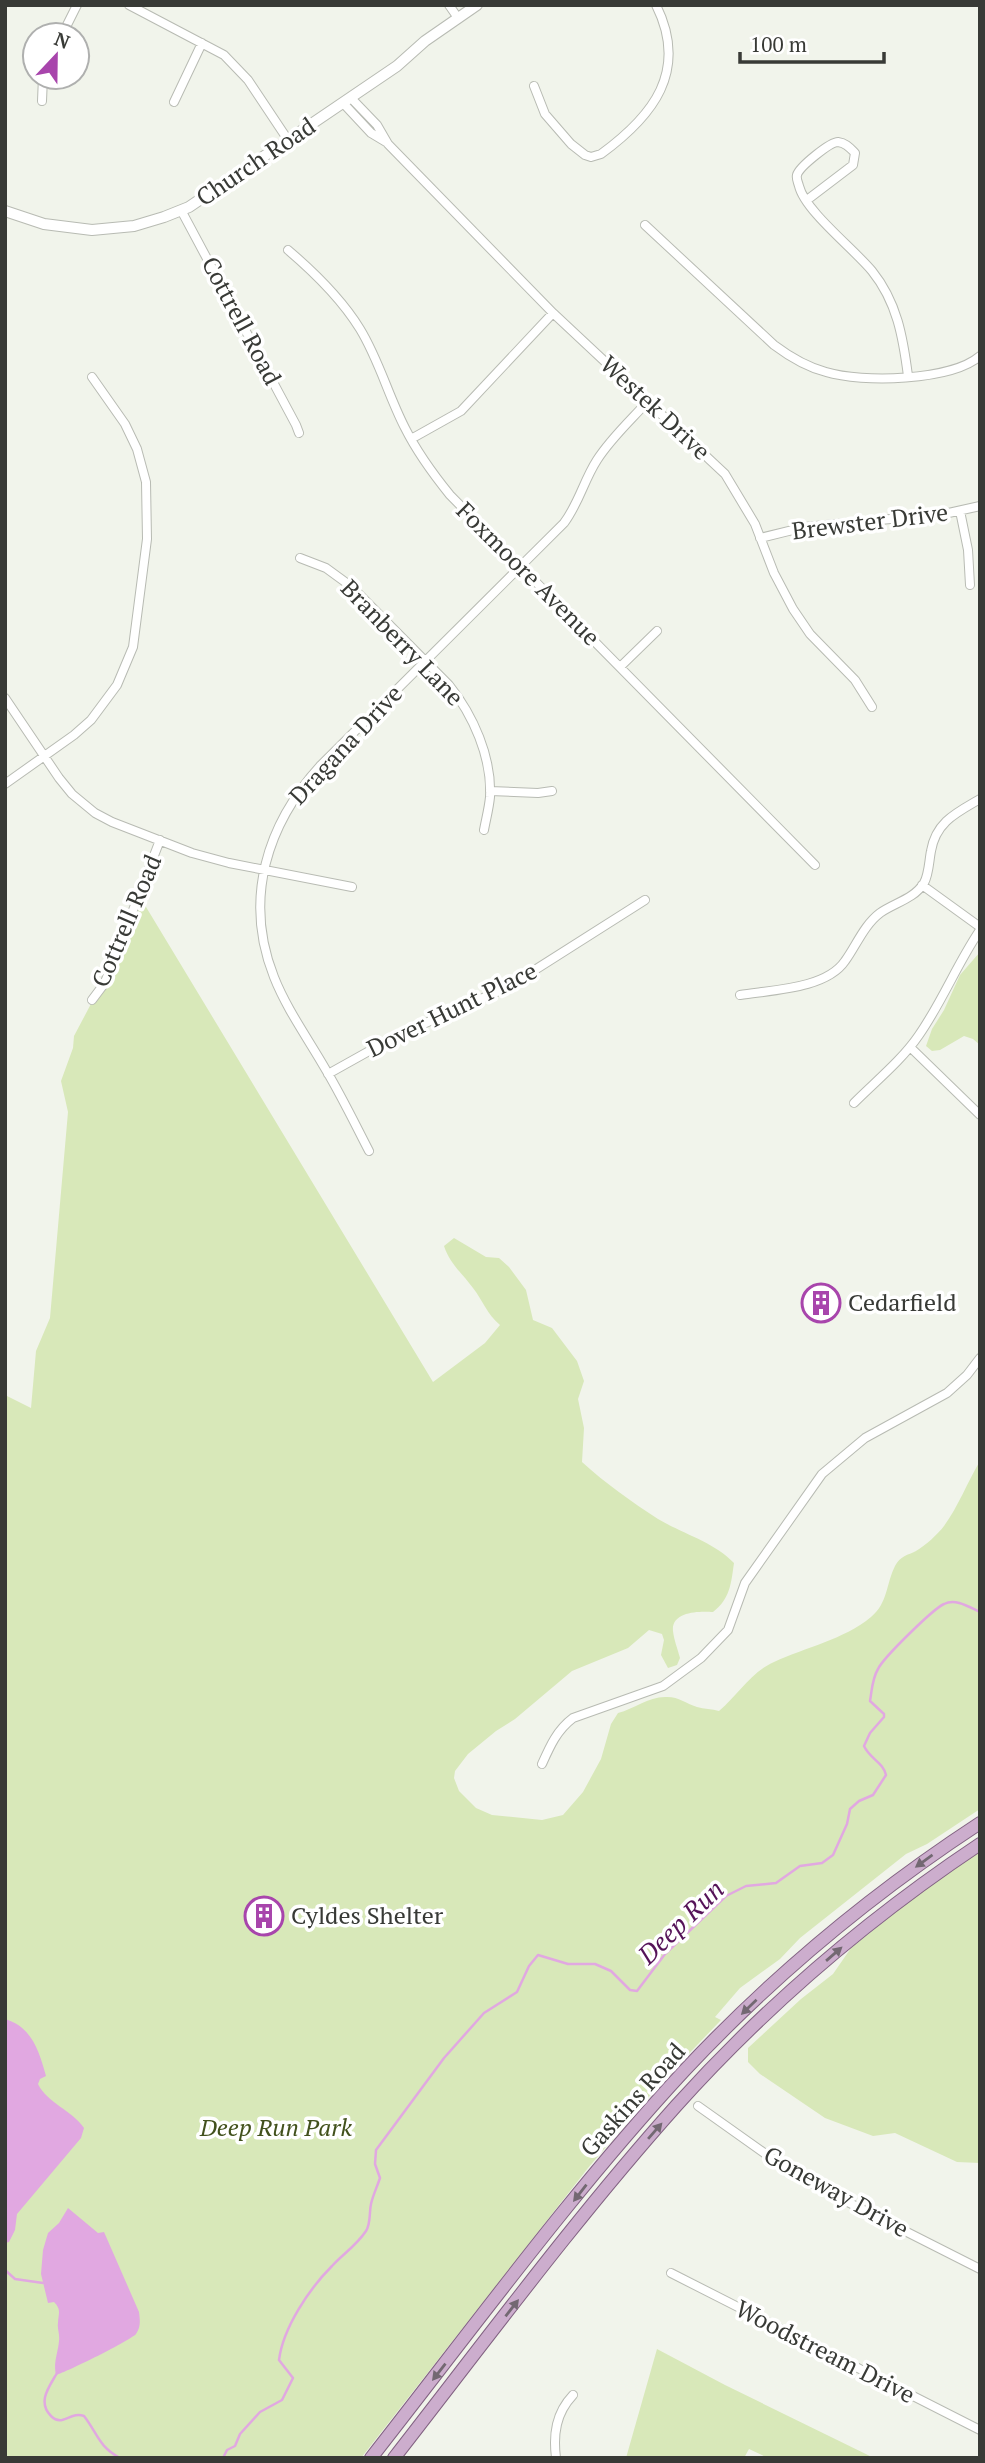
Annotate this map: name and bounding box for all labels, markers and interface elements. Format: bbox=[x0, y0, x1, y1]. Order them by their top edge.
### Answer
north arrow bbox=[21, 21, 91, 91]
scale bar bbox=[740, 21, 884, 65]
text: N bbox=[51, 25, 74, 54]
text: 100 m bbox=[750, 30, 807, 58]
street label: Church Road bbox=[190, 110, 321, 213]
street label: Cottrell Road bbox=[195, 251, 289, 390]
street label: Westek Drive bbox=[594, 348, 718, 467]
street label: Foxmoore Avenue bbox=[450, 494, 608, 652]
street label: Brewster Drive bbox=[790, 496, 950, 546]
street label: Branberry Lane bbox=[334, 572, 471, 712]
street label: Dragana Drive bbox=[282, 678, 409, 811]
street label: Cottrell Road bbox=[84, 850, 168, 992]
street label: Dover Hunt Place bbox=[361, 954, 542, 1064]
building icon: Cedarfield bbox=[800, 1282, 842, 1324]
place label: Cedarfield bbox=[848, 1286, 957, 1318]
one-way arrow bbox=[915, 1854, 933, 1868]
water label: Deep Run bbox=[629, 1872, 731, 1971]
building icon: Cyldes Shelter bbox=[243, 1895, 285, 1937]
place label: Cyldes Shelter bbox=[291, 1899, 444, 1931]
one-way arrow bbox=[825, 1946, 843, 1962]
one-way arrow bbox=[741, 1998, 758, 2014]
street label: Gaskins Road bbox=[573, 2036, 692, 2163]
park label: Deep Run Park bbox=[199, 2111, 352, 2143]
one-way arrow bbox=[647, 2122, 663, 2140]
street label: Goneway Drive bbox=[758, 2138, 915, 2244]
one-way arrow bbox=[573, 2184, 587, 2202]
street label: Woodstream Drive bbox=[730, 2292, 921, 2410]
one-way arrow bbox=[504, 2299, 519, 2317]
one-way arrow bbox=[431, 2362, 446, 2380]

